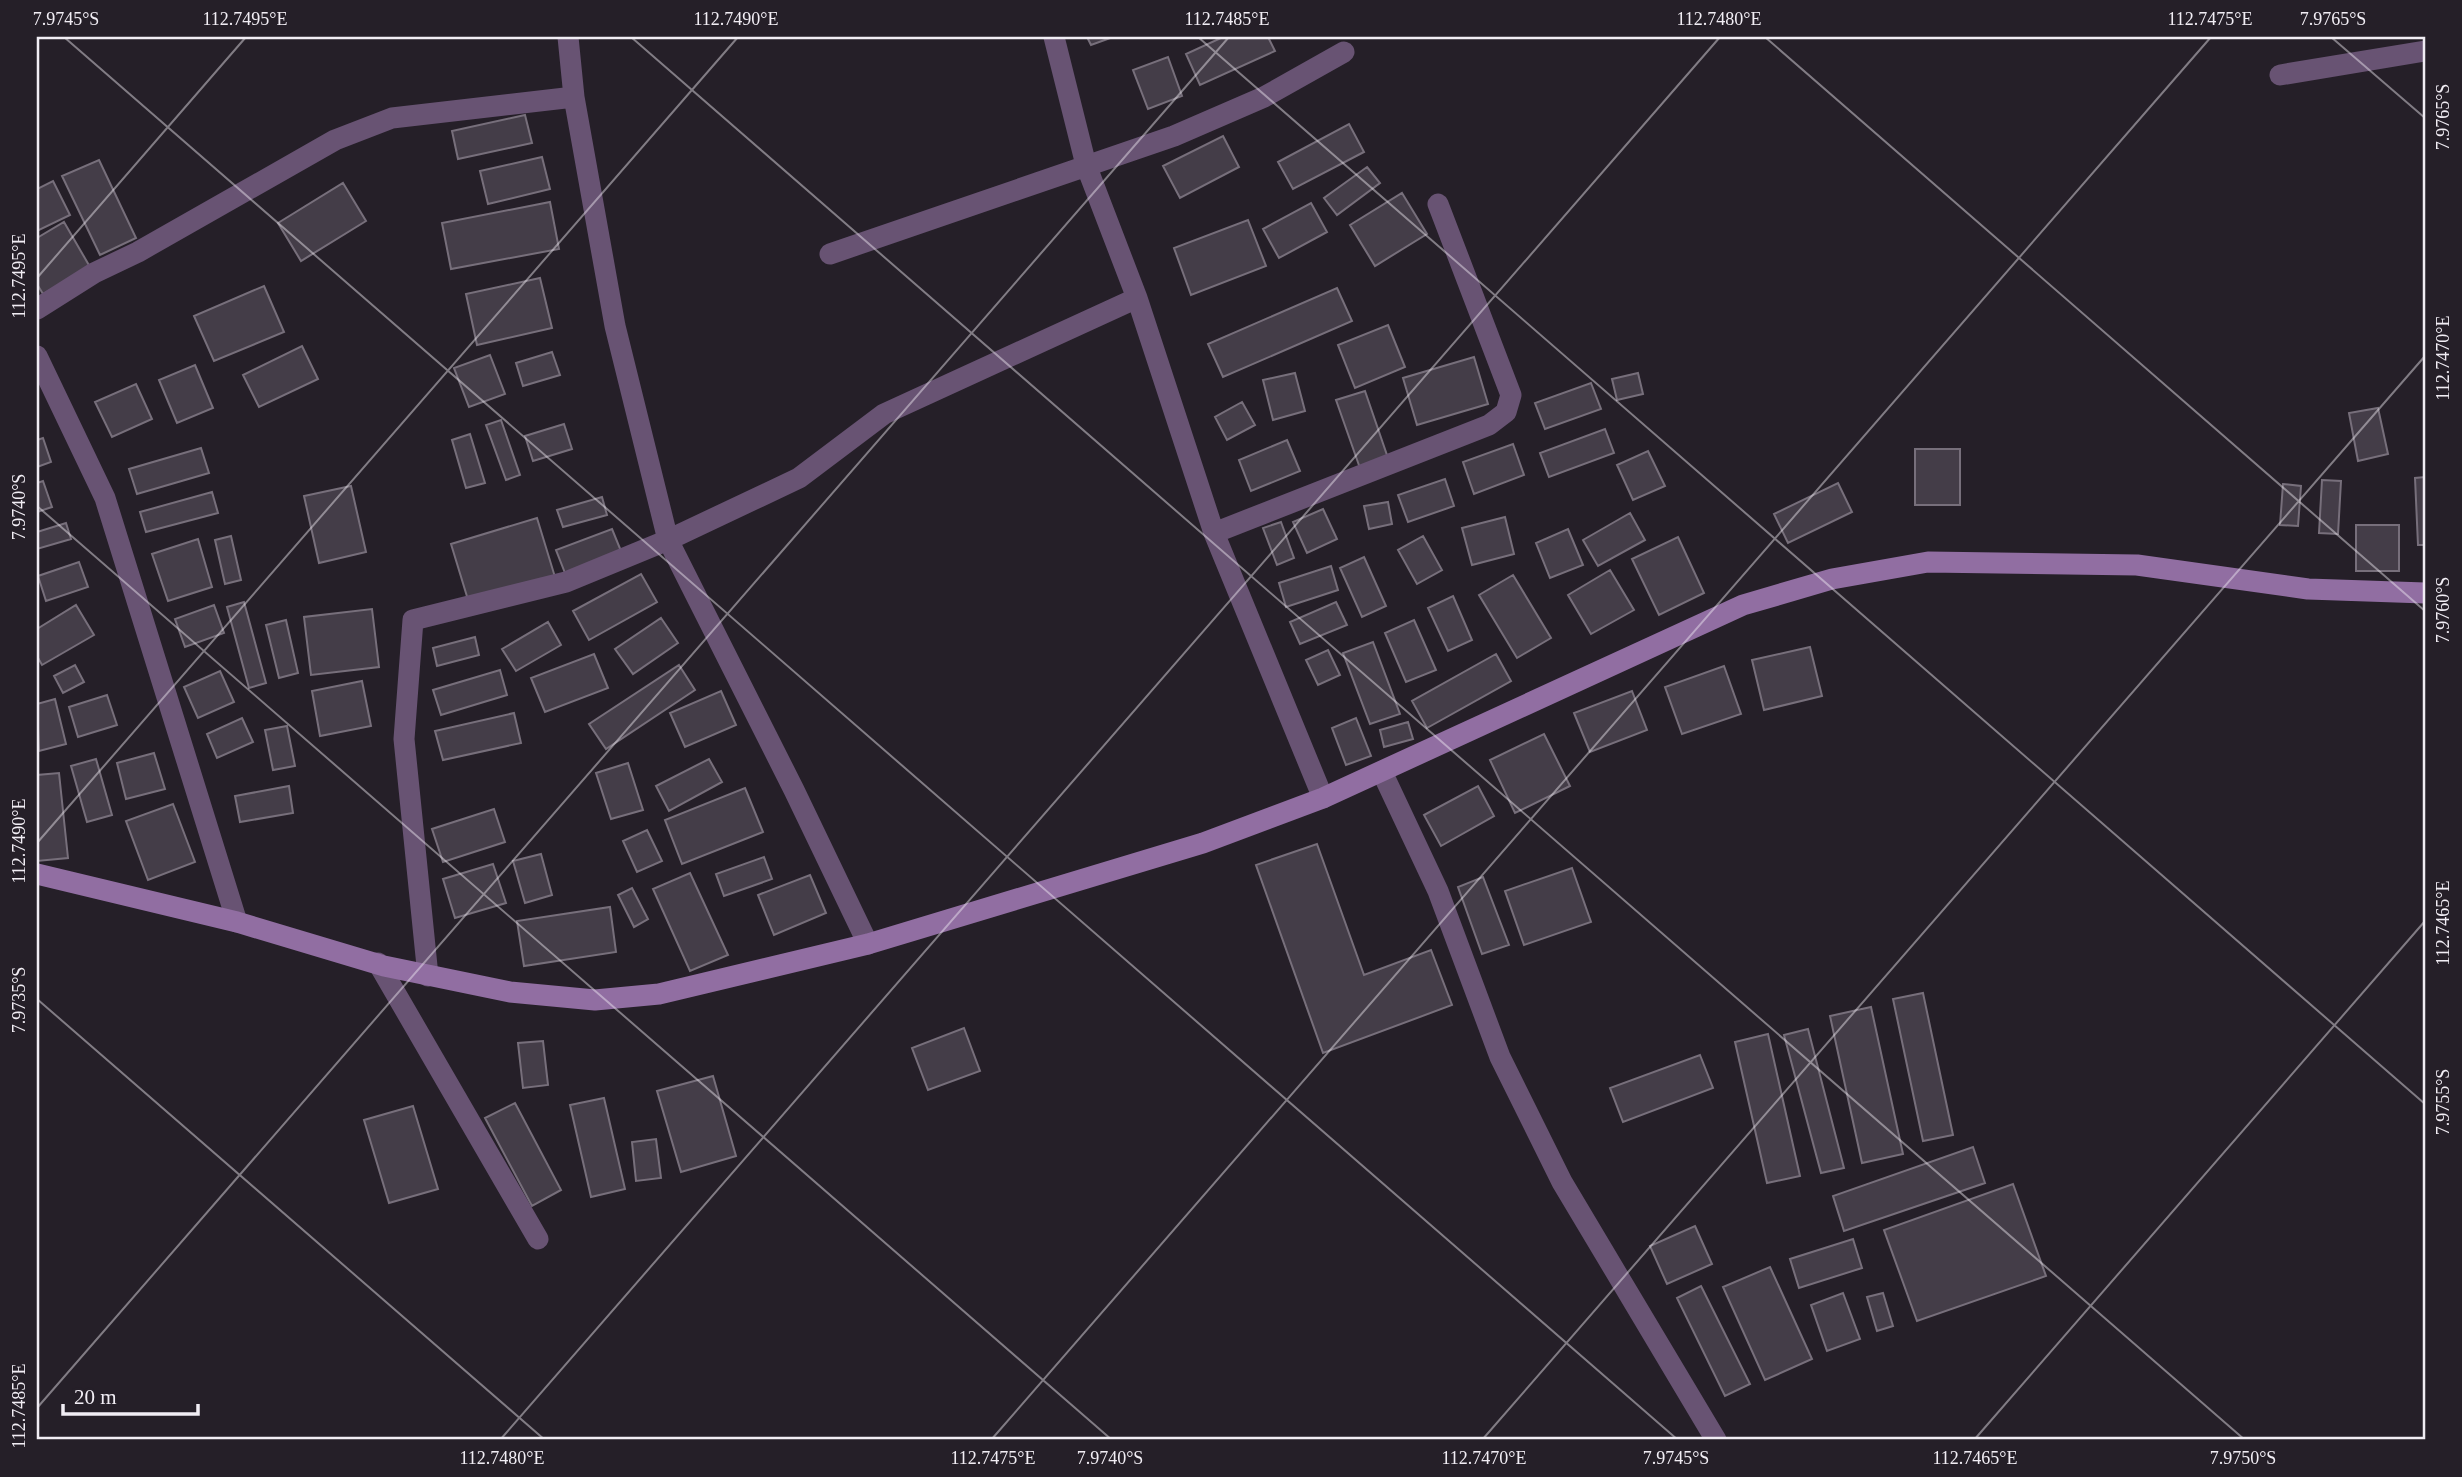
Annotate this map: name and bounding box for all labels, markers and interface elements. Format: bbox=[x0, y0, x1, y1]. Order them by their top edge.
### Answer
text: 7.9745°S bbox=[33, 9, 99, 29]
text: 112.7495°E bbox=[202, 9, 288, 29]
text: 112.7490°E bbox=[693, 9, 779, 29]
text: 112.7485°E bbox=[1184, 9, 1270, 29]
text: 112.7480°E bbox=[1676, 9, 1762, 29]
text: 112.7475°E bbox=[2167, 9, 2253, 29]
text: 7.9765°S bbox=[2300, 9, 2366, 29]
text: 7.9765°S bbox=[2433, 84, 2453, 150]
text: 112.7495°E bbox=[9, 233, 29, 319]
text: 112.7470°E bbox=[2433, 315, 2453, 401]
text: 7.9740°S bbox=[9, 474, 29, 540]
text: 7.9760°S bbox=[2433, 577, 2453, 643]
text: 112.7490°E bbox=[9, 798, 29, 884]
text: 112.7465°E bbox=[2433, 880, 2453, 966]
text: 7.9735°S bbox=[9, 967, 29, 1033]
text: 7.9755°S bbox=[2433, 1069, 2453, 1135]
text: 112.7485°E bbox=[9, 1363, 29, 1449]
scale bar bbox=[63, 1372, 198, 1416]
text: 20 m bbox=[74, 1385, 117, 1409]
text: 112.7480°E bbox=[459, 1448, 545, 1468]
text: 112.7475°E bbox=[950, 1448, 1036, 1468]
text: 7.9740°S bbox=[1077, 1448, 1143, 1468]
text: 112.7470°E bbox=[1441, 1448, 1527, 1468]
text: 7.9745°S bbox=[1643, 1448, 1709, 1468]
text: 112.7465°E bbox=[1932, 1448, 2018, 1468]
text: 7.9750°S bbox=[2210, 1448, 2276, 1468]

